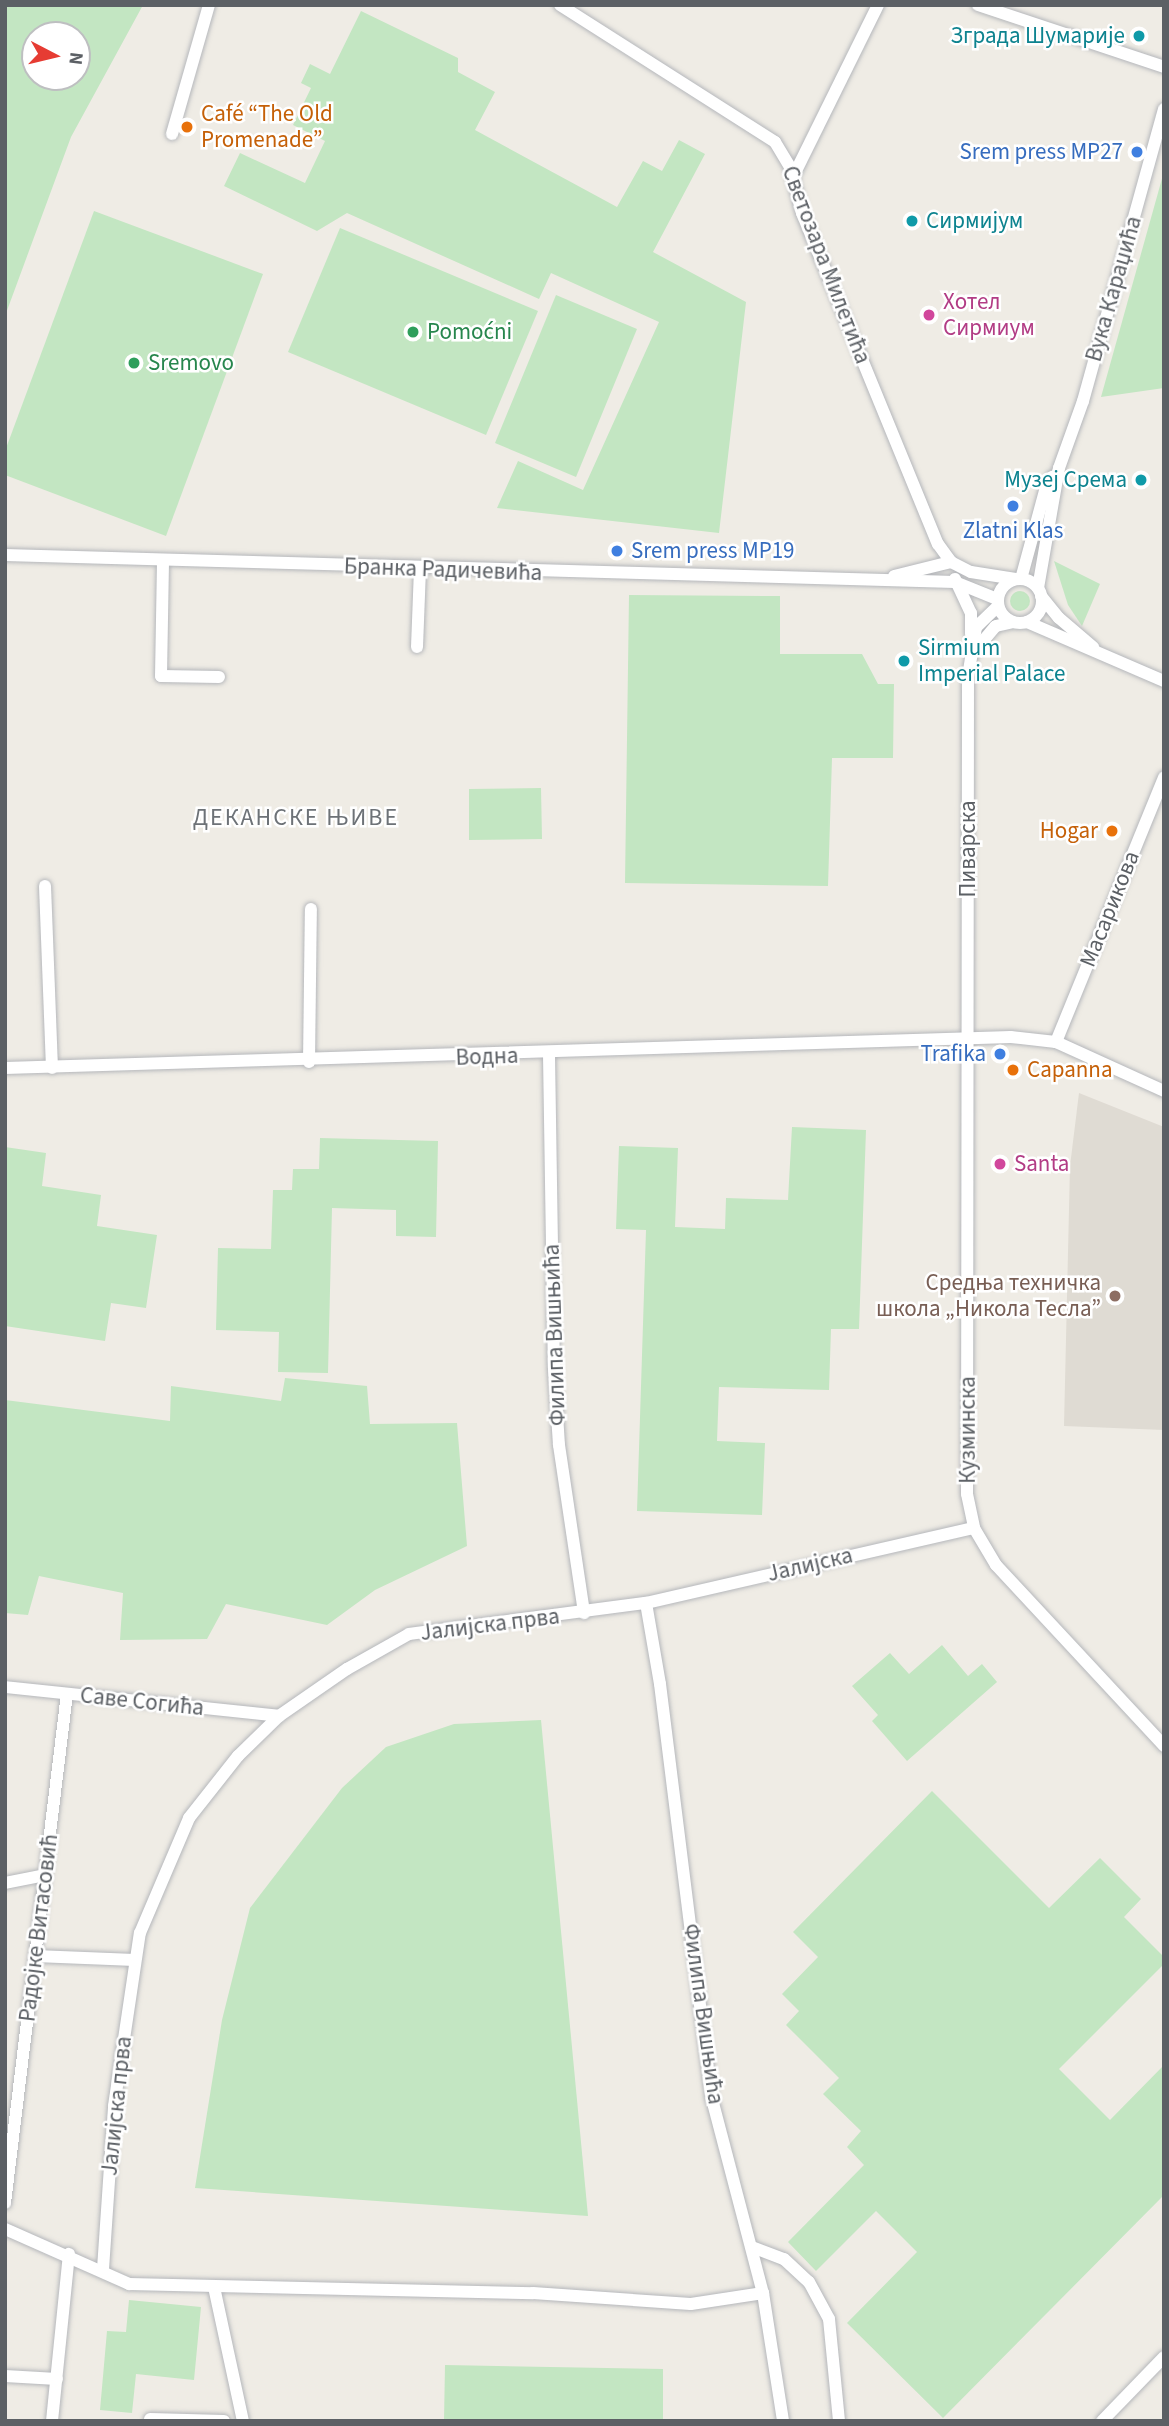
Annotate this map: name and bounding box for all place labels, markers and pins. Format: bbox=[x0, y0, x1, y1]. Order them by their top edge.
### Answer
place label: Зграда Шумарије bbox=[950, 22, 1125, 50]
marker: Зграда Шумарије bbox=[1131, 28, 1147, 44]
place label: Café “The Old Promenade” bbox=[201, 100, 333, 154]
marker: Café “The Old Promenade” bbox=[179, 119, 195, 135]
place label: Srem press MP27 bbox=[959, 138, 1123, 166]
marker: Srem press MP27 bbox=[1129, 144, 1145, 160]
place label: Сирмијум bbox=[926, 207, 1023, 235]
marker: Сирмијум bbox=[904, 213, 920, 229]
place label: Хотел Сирмиум bbox=[943, 288, 1035, 342]
marker: Хотел Сирмиум bbox=[921, 307, 937, 323]
place label: Pomoćni bbox=[427, 318, 512, 346]
marker: Pomoćni bbox=[405, 324, 421, 340]
place label: Sremovo bbox=[148, 349, 234, 377]
marker: Sremovo bbox=[126, 355, 142, 371]
place label: Музеј Срема bbox=[1004, 466, 1127, 494]
marker: Музеј Срема bbox=[1133, 472, 1149, 488]
marker: Zlatni Klas bbox=[1005, 498, 1021, 514]
place label: Zlatni Klas bbox=[963, 517, 1063, 545]
place label: Srem press MP19 bbox=[631, 537, 795, 565]
marker: Srem press MP19 bbox=[609, 543, 625, 559]
place label: Sirmium Imperial Palace bbox=[918, 634, 1065, 688]
marker: Sirmium Imperial Palace bbox=[896, 653, 912, 669]
place label: Hogar bbox=[1040, 817, 1098, 845]
marker: Hogar bbox=[1104, 823, 1120, 839]
place label: Trafika bbox=[921, 1040, 986, 1068]
marker: Trafika bbox=[992, 1046, 1008, 1062]
place label: Capanna bbox=[1027, 1056, 1113, 1084]
marker: Capanna bbox=[1005, 1062, 1021, 1078]
place label: Santa bbox=[1014, 1150, 1069, 1178]
marker: Santa bbox=[992, 1156, 1008, 1172]
place label: Средња техничка школа „Никола Тесла” bbox=[876, 1269, 1101, 1323]
marker: Средња техничка школа „Никола Тесла” bbox=[1107, 1288, 1123, 1304]

